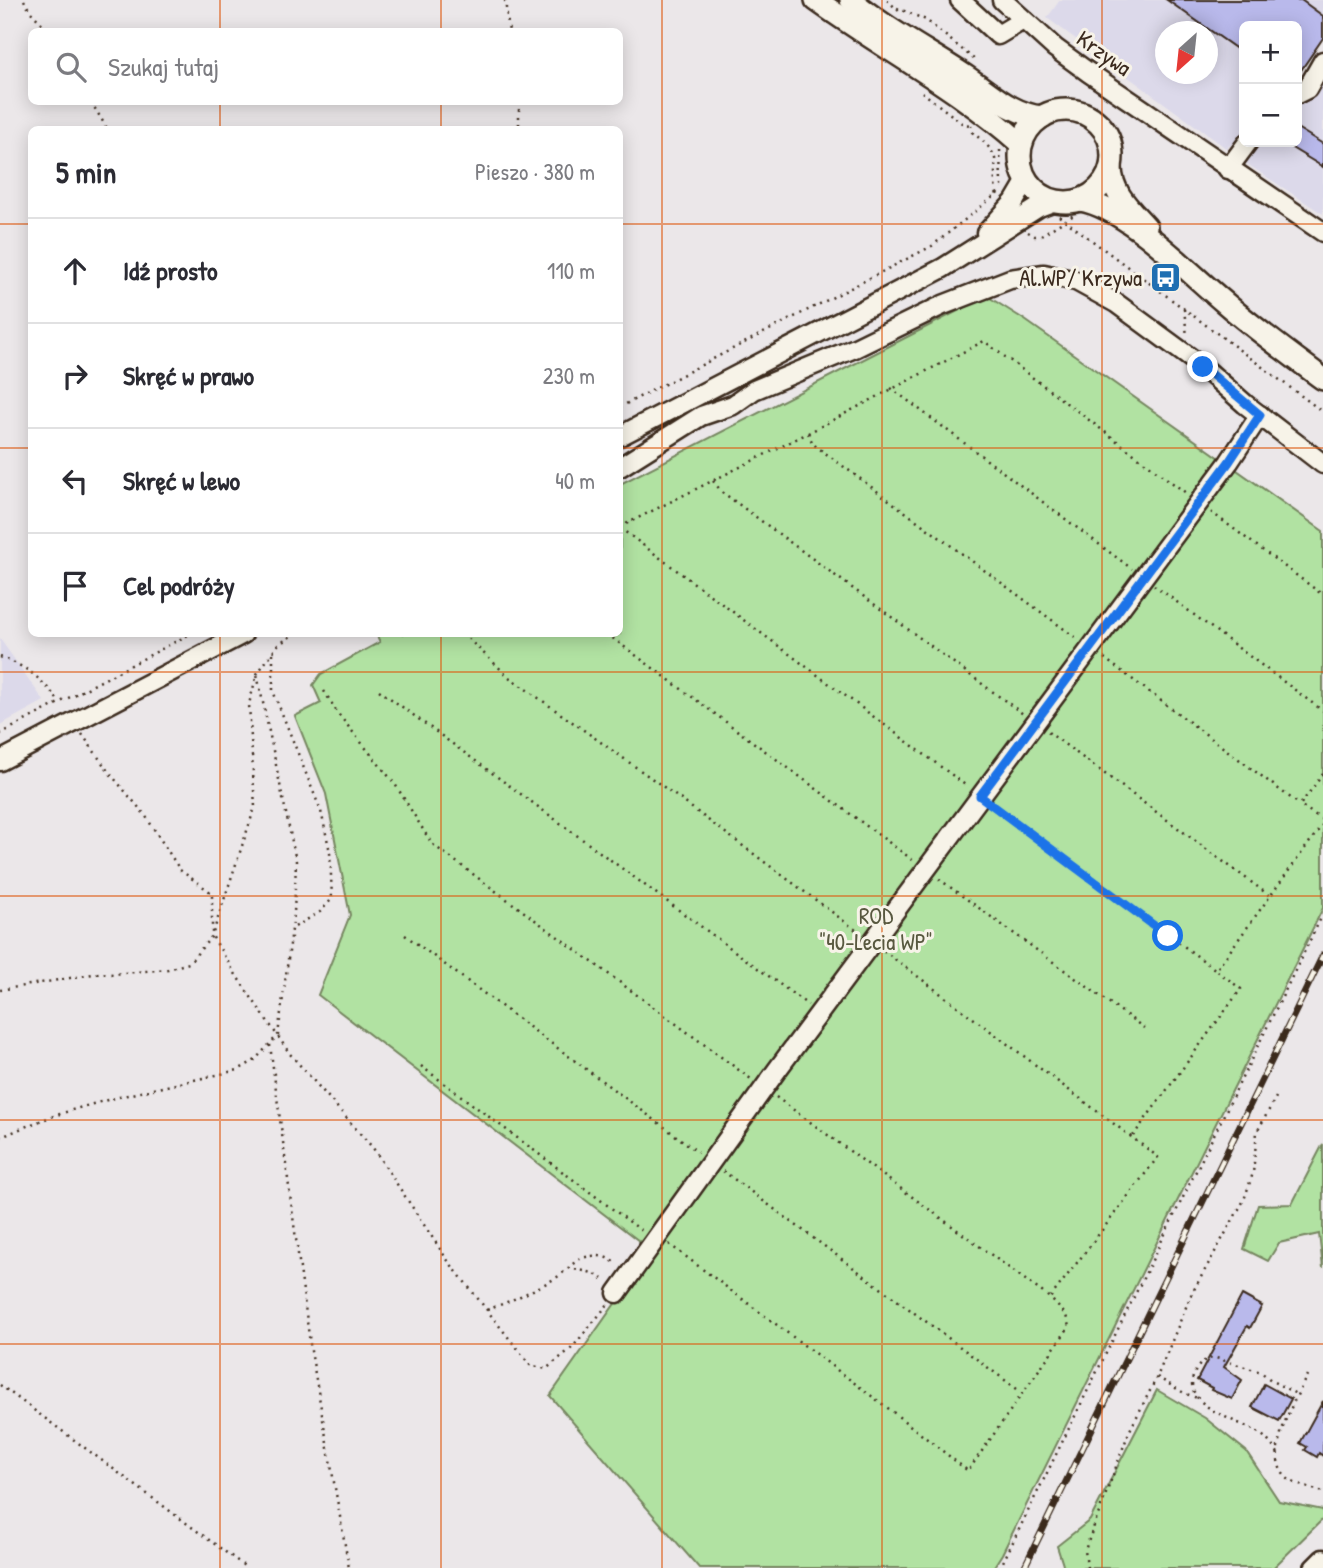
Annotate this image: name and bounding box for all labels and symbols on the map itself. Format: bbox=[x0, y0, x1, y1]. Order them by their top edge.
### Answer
north arrow bbox=[1155, 21, 1218, 84]
street label: Krzywa bbox=[1071, 23, 1138, 83]
bus stop icon: Al.WP/ Krzywa bbox=[1148, 261, 1182, 295]
place label: Al.WP/ Krzywa bbox=[1019, 262, 1142, 293]
route end bbox=[1187, 351, 1218, 382]
park label: ROD "40-Lecia WP" bbox=[819, 900, 933, 957]
route start bbox=[1152, 920, 1183, 951]

